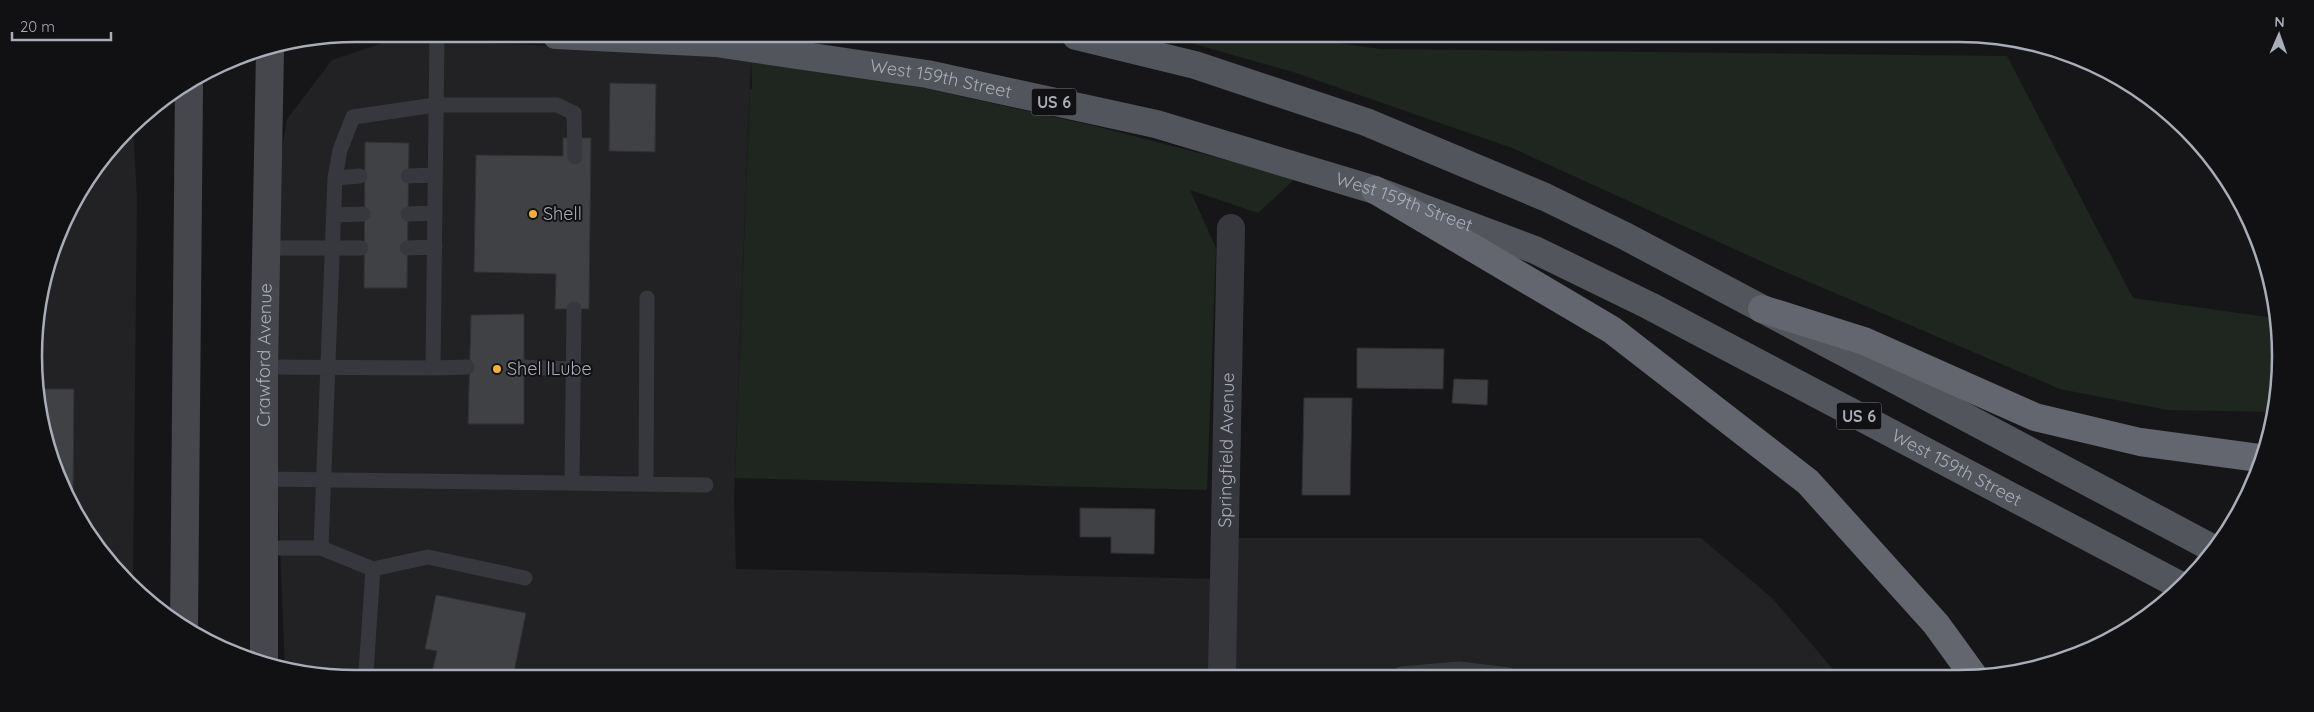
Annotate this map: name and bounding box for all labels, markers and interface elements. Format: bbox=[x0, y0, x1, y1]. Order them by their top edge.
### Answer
scale bar bbox=[12, 10, 111, 42]
north arrow bbox=[2254, 10, 2304, 60]
text: N bbox=[2274, 13, 2285, 31]
text: 20 m bbox=[20, 17, 55, 36]
street label: West 159th Street bbox=[869, 54, 1014, 103]
road number: US 6 bbox=[1032, 88, 1076, 115]
street label: West 159th Street bbox=[1333, 167, 1476, 237]
place label: Shell bbox=[543, 202, 582, 225]
marker: Shell bbox=[527, 208, 539, 220]
street label: Crawford Avenue bbox=[252, 283, 277, 427]
place label: Shel lLube bbox=[507, 357, 592, 380]
marker: Shel lLube bbox=[491, 363, 503, 375]
street label: Springfield Avenue bbox=[1213, 372, 1239, 528]
road number: US 6 bbox=[1836, 402, 1882, 430]
street label: West 159th Street bbox=[1888, 424, 2026, 511]

